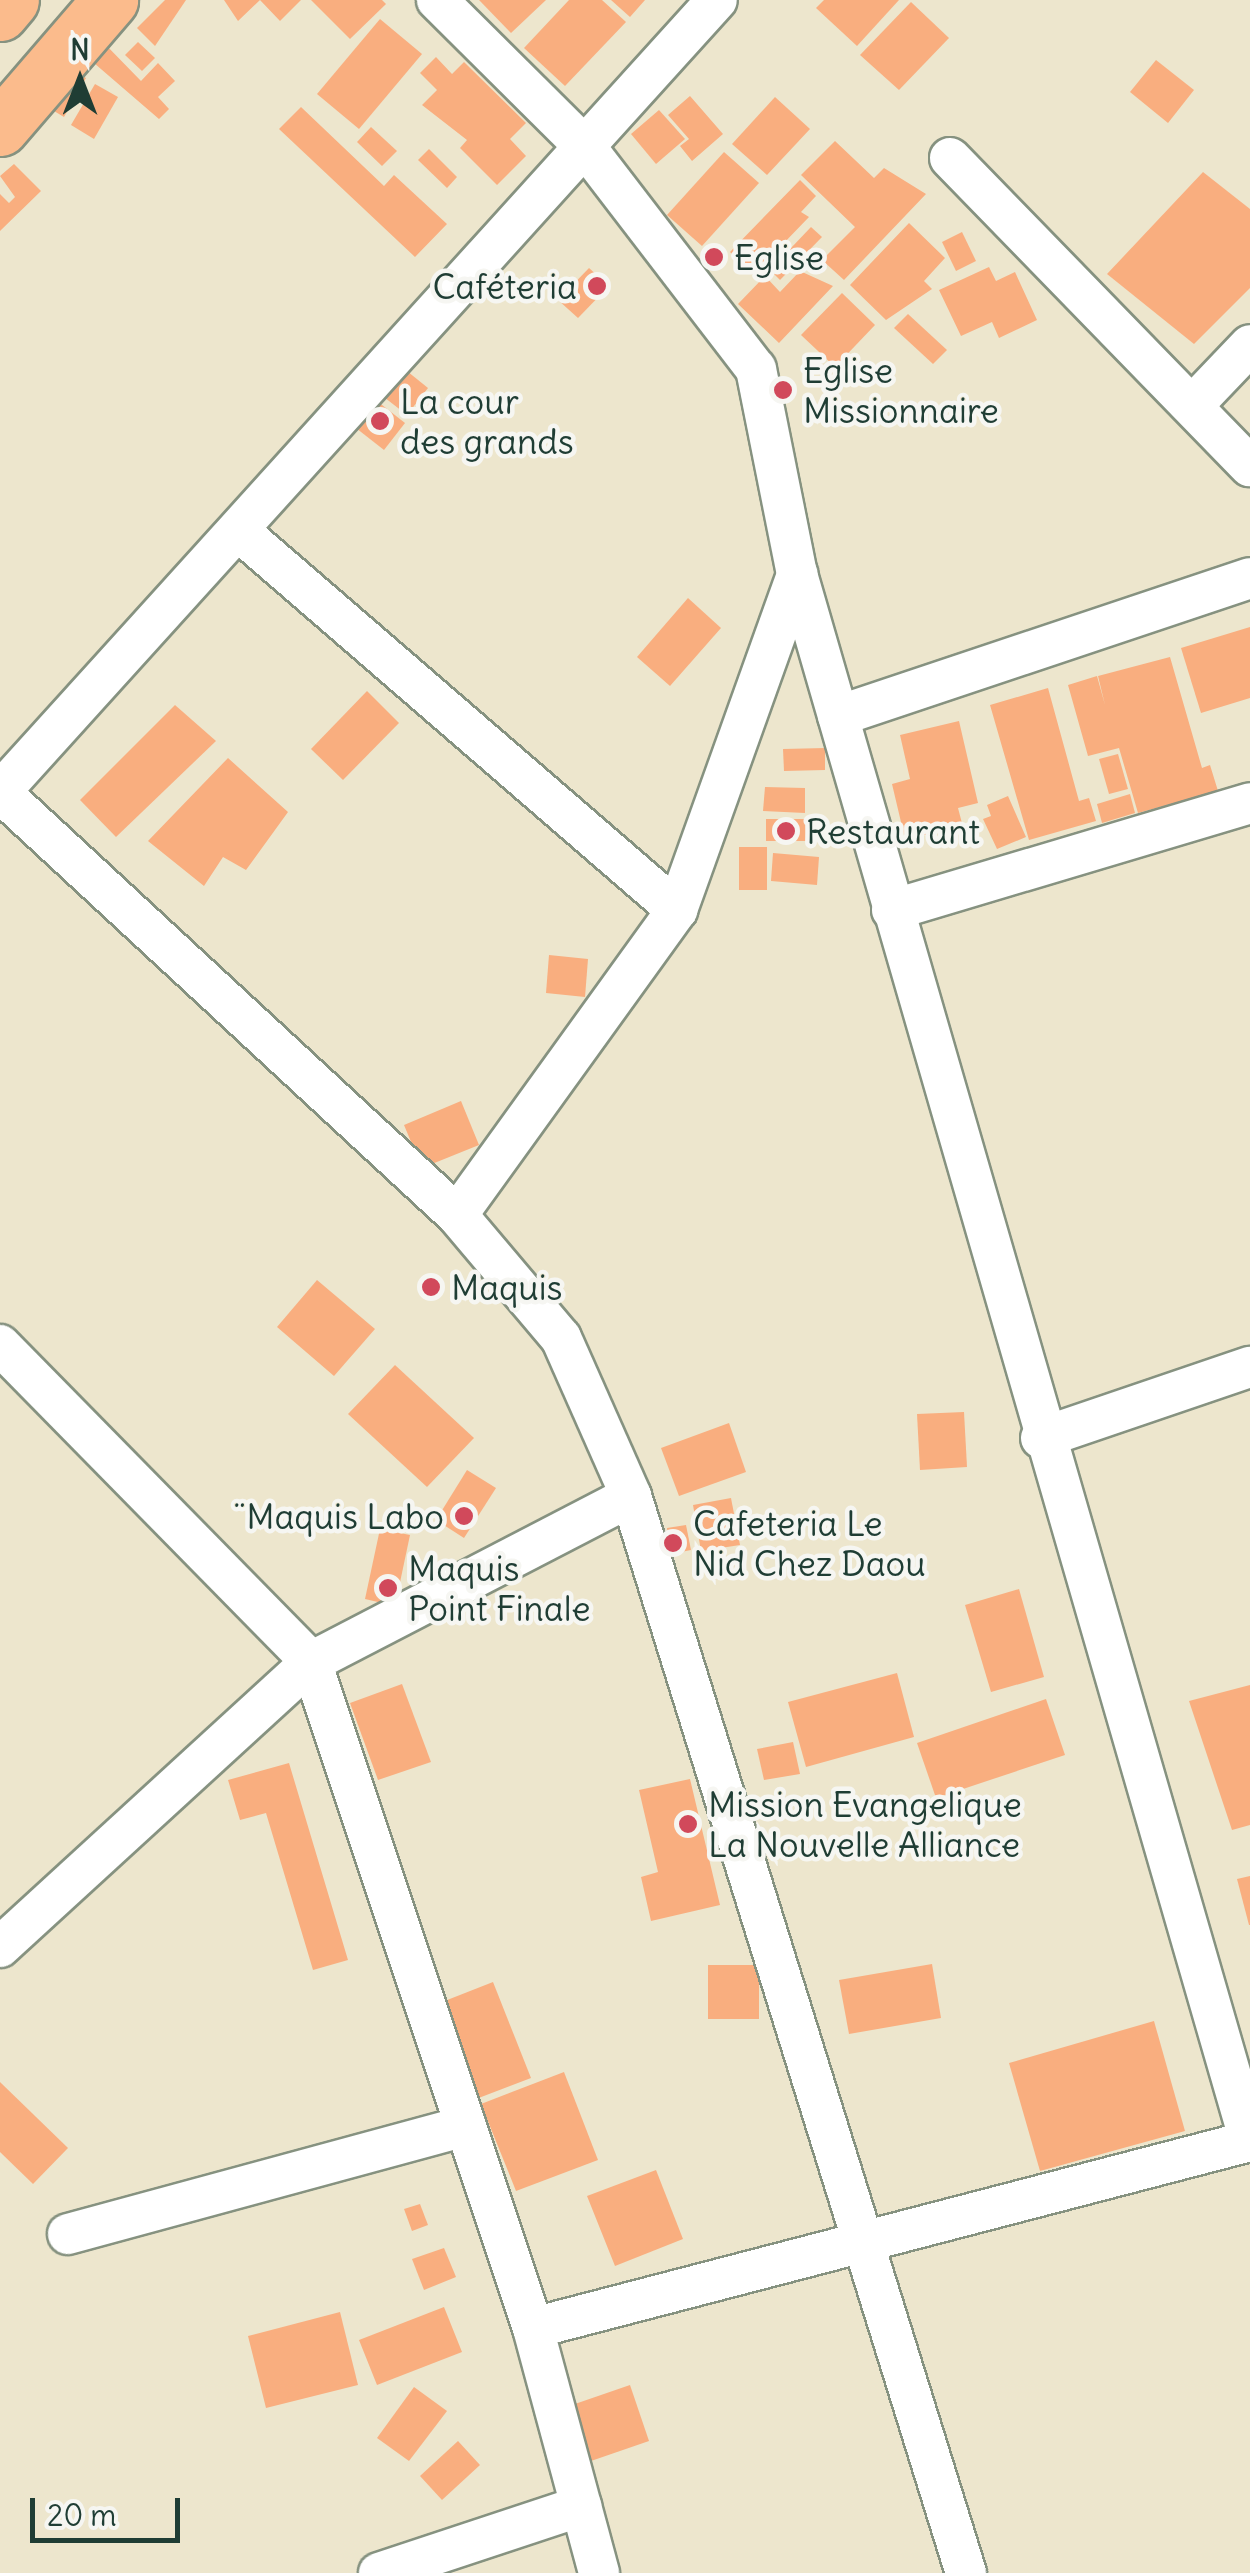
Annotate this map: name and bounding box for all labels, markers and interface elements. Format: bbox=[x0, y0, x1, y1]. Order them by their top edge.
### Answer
north arrow bbox=[30, 30, 130, 130]
text: N bbox=[70, 32, 90, 68]
place label: Eglise bbox=[734, 236, 824, 278]
marker: Eglise bbox=[703, 246, 725, 268]
place label: Caféteria bbox=[432, 265, 577, 307]
marker: Caféteria bbox=[586, 275, 608, 297]
place label: Eglise Missionnaire bbox=[803, 349, 999, 431]
marker: Eglise Missionnaire bbox=[772, 379, 794, 401]
place label: La cour des grands bbox=[400, 380, 574, 462]
marker: La cour des grands bbox=[369, 410, 391, 432]
place label: Restaurant bbox=[806, 810, 980, 852]
marker: Restaurant bbox=[775, 820, 797, 842]
place label: Maquis bbox=[451, 1266, 563, 1308]
marker: Maquis bbox=[420, 1276, 442, 1298]
place label: ¨Maquis Labo bbox=[233, 1495, 444, 1537]
place label: Cafeteria Le Nid Chez Daou bbox=[693, 1502, 926, 1584]
marker: ¨Maquis Labo bbox=[453, 1505, 475, 1527]
marker: Cafeteria Le Nid Chez Daou bbox=[662, 1532, 684, 1554]
place label: Maquis Point Finale bbox=[408, 1547, 590, 1629]
marker: Maquis Point Finale bbox=[377, 1577, 399, 1599]
place label: Mission Evangelique La Nouvelle Alliance bbox=[708, 1783, 1022, 1865]
marker: Mission Evangelique La Nouvelle Alliance bbox=[677, 1813, 699, 1835]
scale bar bbox=[35, 2478, 185, 2540]
text: 20 m bbox=[47, 2496, 117, 2534]

